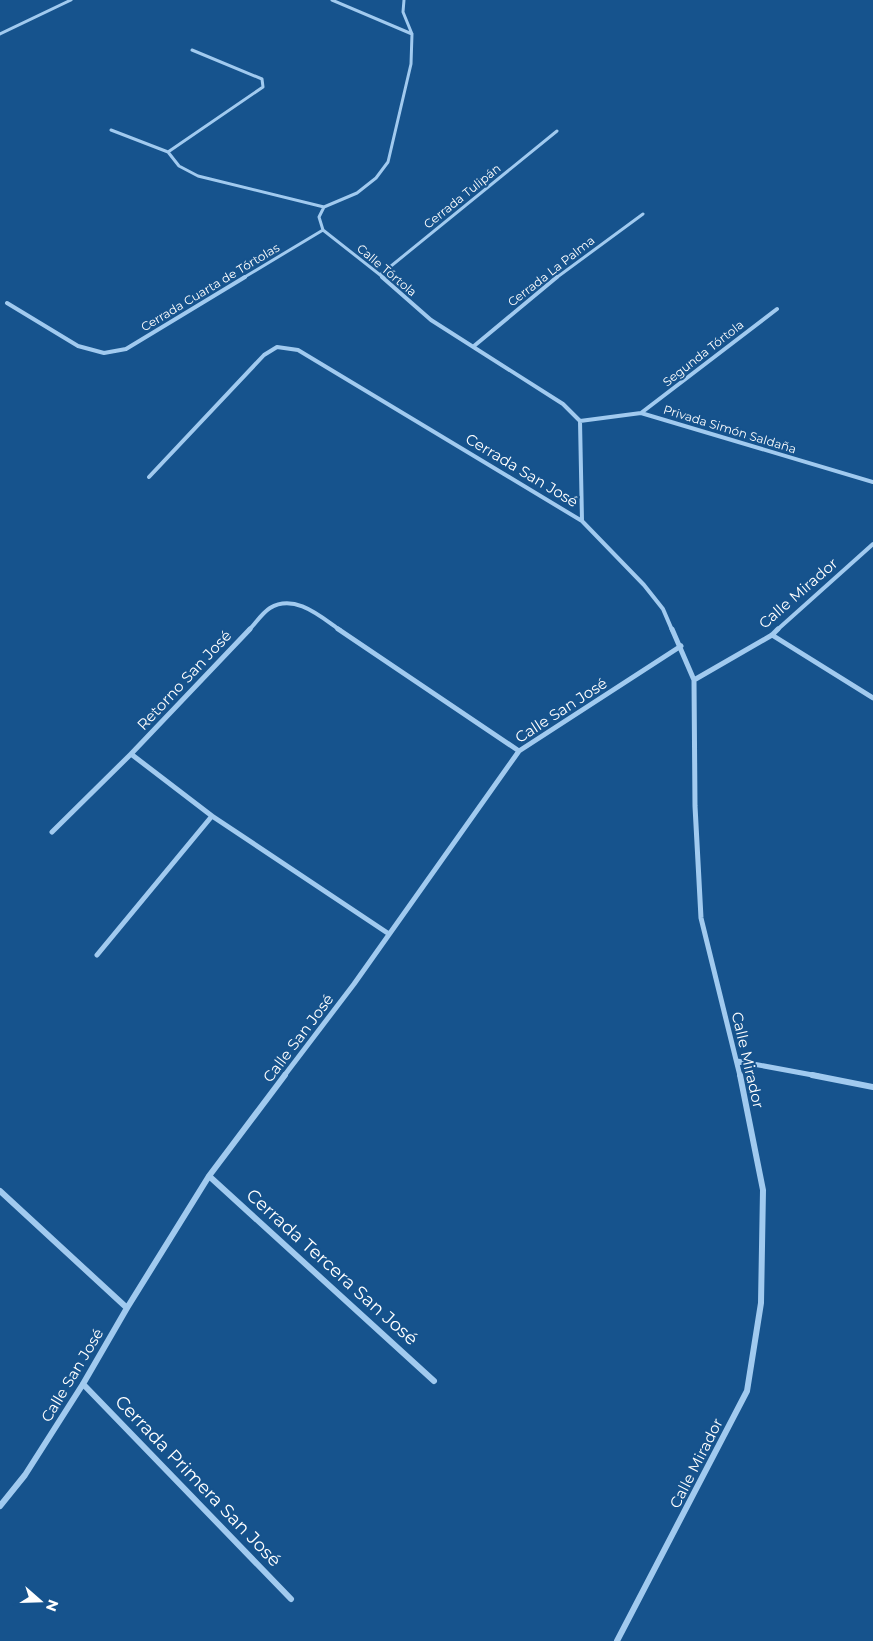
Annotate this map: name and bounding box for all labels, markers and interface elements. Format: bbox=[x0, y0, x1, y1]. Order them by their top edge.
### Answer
street label: Cerrada Tulipán bbox=[421, 160, 503, 232]
street label: Cerrada La Palma bbox=[505, 233, 597, 309]
street label: Cerrada Cuarta de Tórtolas bbox=[138, 240, 282, 334]
street label: Calle Tórtola bbox=[354, 241, 420, 299]
street label: Segunda Tórtola bbox=[660, 317, 746, 389]
street label: Privada Simón Saldaña bbox=[662, 402, 798, 456]
street label: Cerrada San José bbox=[462, 429, 582, 511]
street label: Calle Mirador bbox=[755, 553, 841, 633]
street label: Retorno San José bbox=[133, 626, 235, 734]
street label: Calle San José bbox=[511, 673, 611, 747]
street label: Calle San José bbox=[259, 990, 337, 1086]
street label: Calle Mirador bbox=[728, 1010, 768, 1110]
street label: Cerrada Tercera San José bbox=[242, 1184, 422, 1350]
street label: Calle San José bbox=[37, 1325, 107, 1425]
street label: Cerrada Primera San José bbox=[110, 1391, 286, 1571]
street label: Calle Mirador bbox=[665, 1415, 727, 1511]
north arrow bbox=[15, 1576, 65, 1626]
text: N bbox=[42, 1597, 63, 1614]

